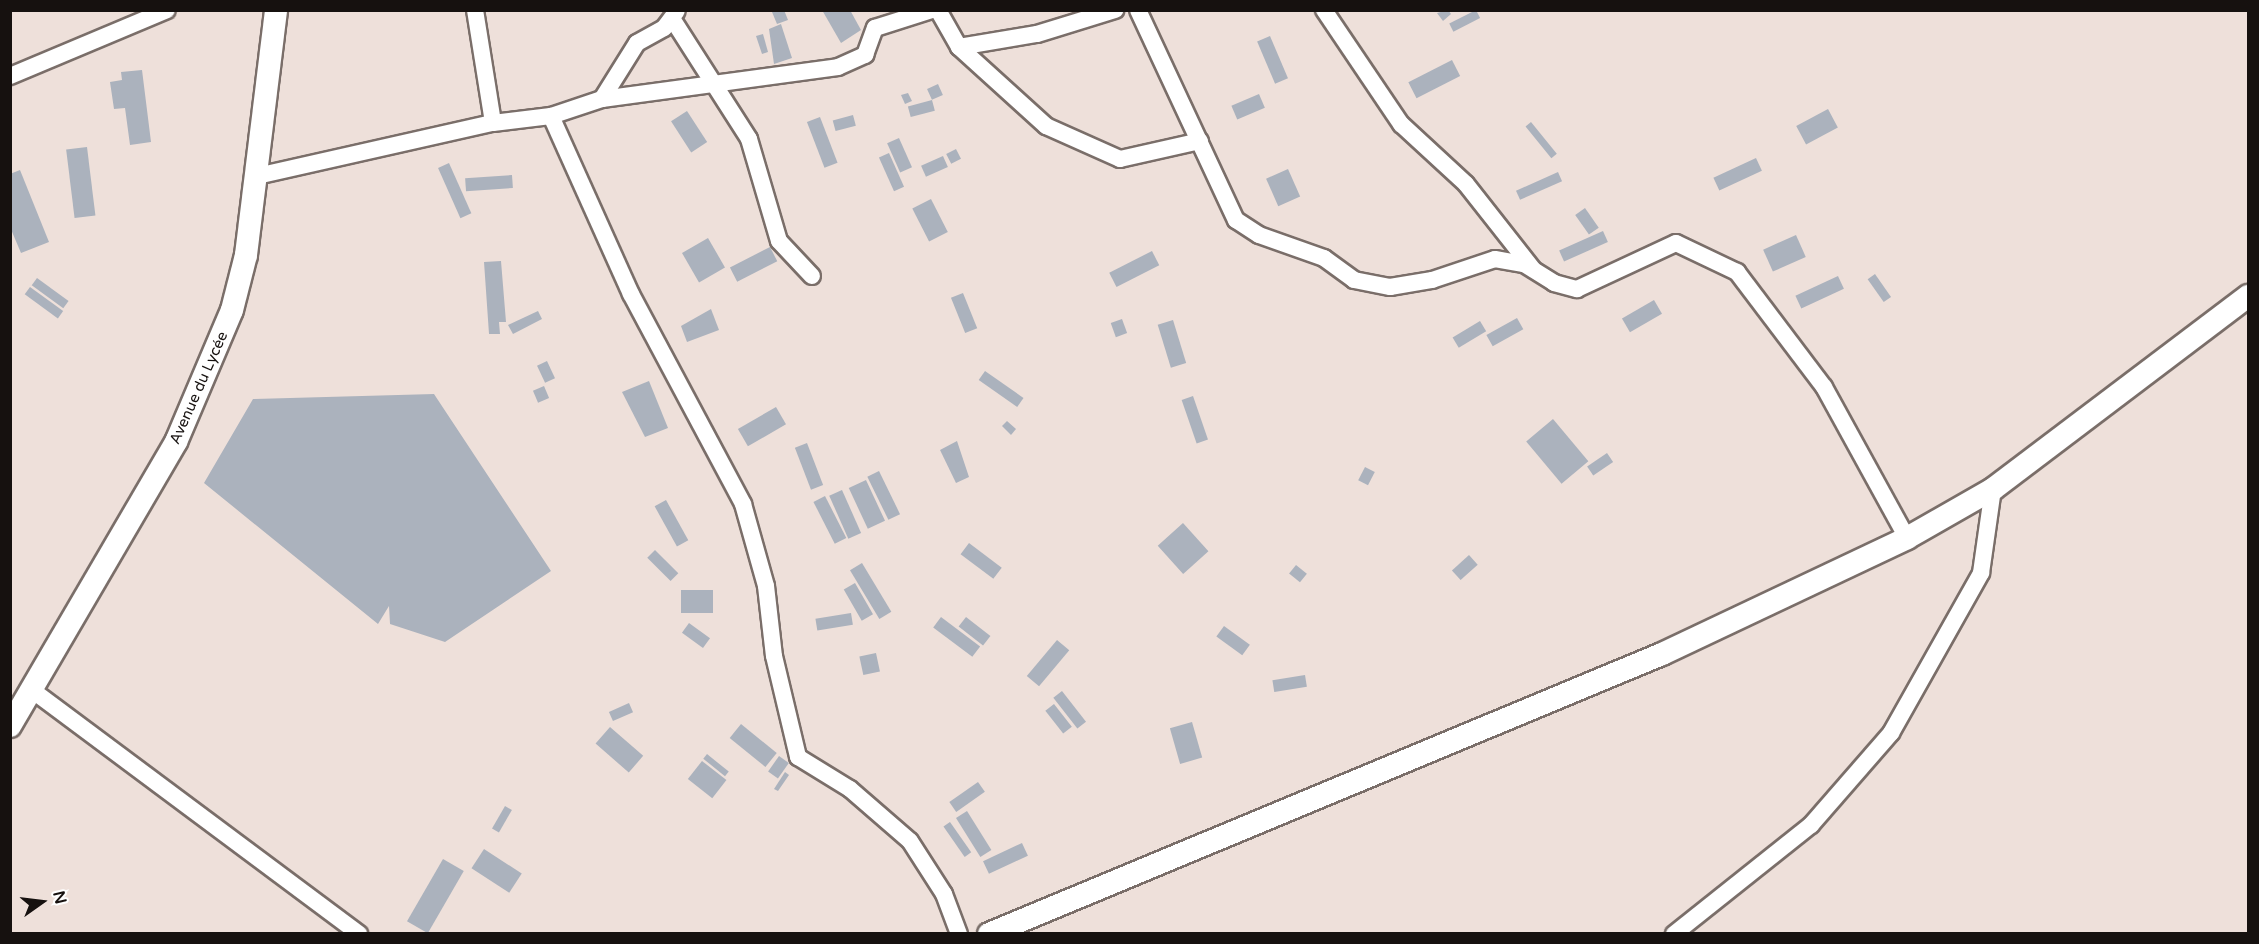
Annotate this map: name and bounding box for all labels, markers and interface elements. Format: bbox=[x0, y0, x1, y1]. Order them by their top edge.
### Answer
street label: Avenue du Lycée bbox=[166, 329, 232, 447]
north arrow bbox=[12, 872, 72, 932]
text: N bbox=[48, 889, 71, 906]

